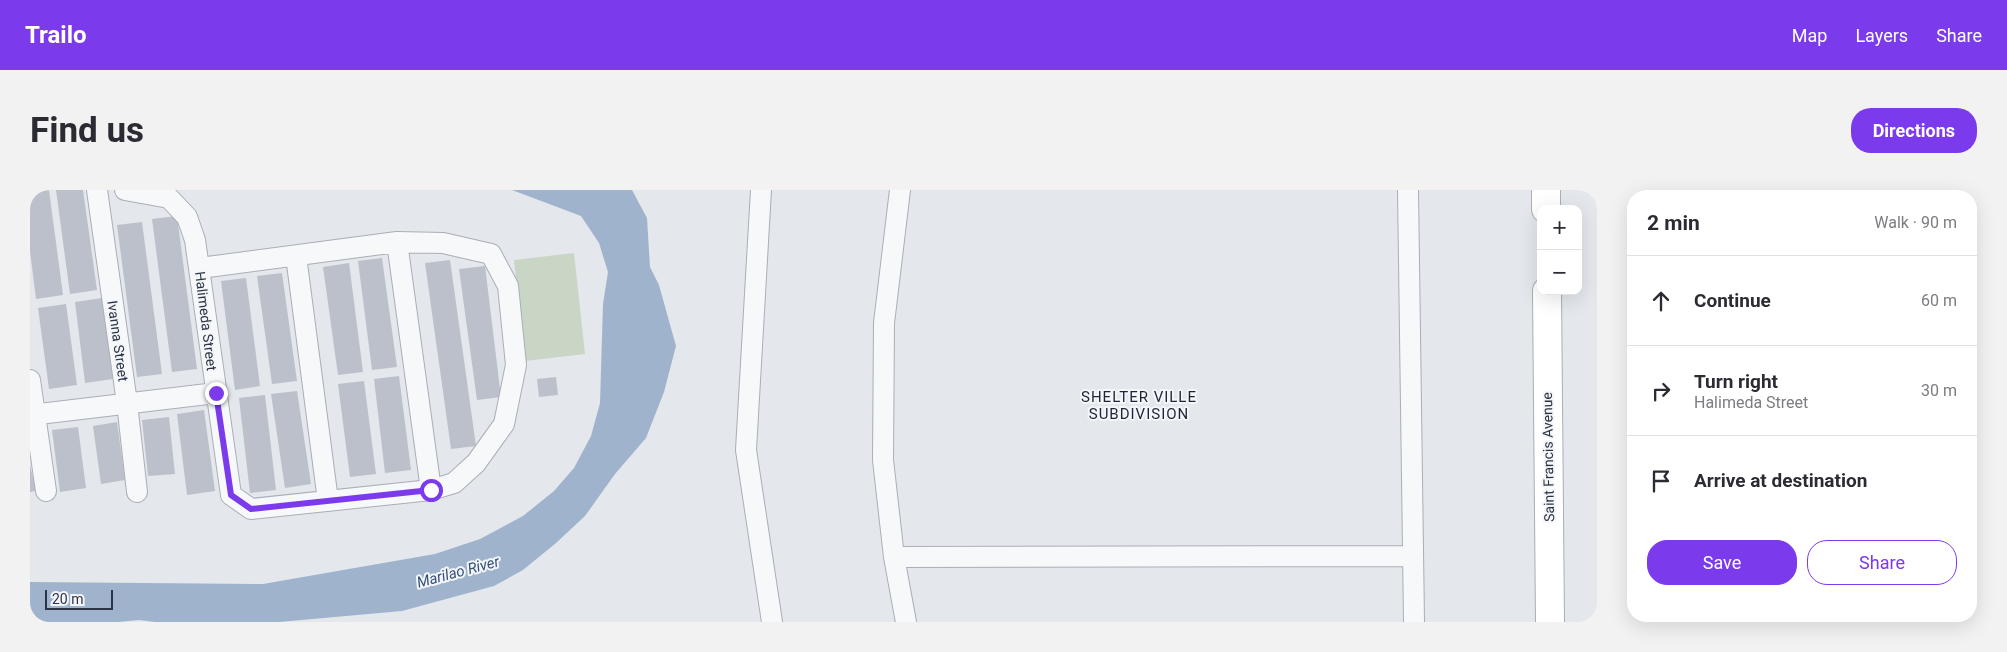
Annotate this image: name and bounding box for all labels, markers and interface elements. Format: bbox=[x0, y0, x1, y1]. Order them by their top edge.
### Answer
text: Trailo bbox=[25, 21, 87, 49]
text: Map bbox=[1792, 25, 1827, 46]
text: Layers bbox=[1855, 25, 1908, 46]
text: Share bbox=[1936, 25, 1982, 46]
button: Directions bbox=[1851, 108, 1977, 153]
text: Find us bbox=[30, 110, 144, 151]
map controls bbox=[1537, 205, 1582, 295]
button: + bbox=[1537, 205, 1582, 250]
text: 2 min bbox=[1647, 211, 1700, 235]
text: Walk · 90 m bbox=[1874, 213, 1957, 232]
button: − bbox=[1537, 250, 1582, 295]
street label: Halimeda Street bbox=[192, 270, 220, 372]
icon: ahead bbox=[1647, 287, 1675, 315]
text: Continue bbox=[1694, 289, 1771, 312]
text: 60 m bbox=[1921, 291, 1957, 310]
street label: Ivanna Street bbox=[104, 299, 132, 383]
text: Turn right bbox=[1694, 370, 1778, 393]
icon: right bbox=[1647, 377, 1675, 405]
text: 30 m bbox=[1921, 381, 1957, 400]
route end bbox=[205, 382, 228, 405]
district label: SHELTER VILLE SUBDIVISION bbox=[1081, 388, 1197, 423]
street label: Saint Francis Avenue bbox=[1539, 392, 1557, 522]
text: Halimeda Street bbox=[1694, 393, 1808, 412]
icon: arrive bbox=[1647, 467, 1675, 495]
text: Arrive at destination bbox=[1694, 469, 1867, 492]
route start bbox=[420, 479, 443, 502]
button: Save bbox=[1647, 540, 1797, 585]
button: Share bbox=[1807, 540, 1957, 585]
water label: Marilao River bbox=[415, 552, 502, 592]
scale bar bbox=[45, 587, 112, 610]
text: 20 m bbox=[52, 591, 84, 607]

